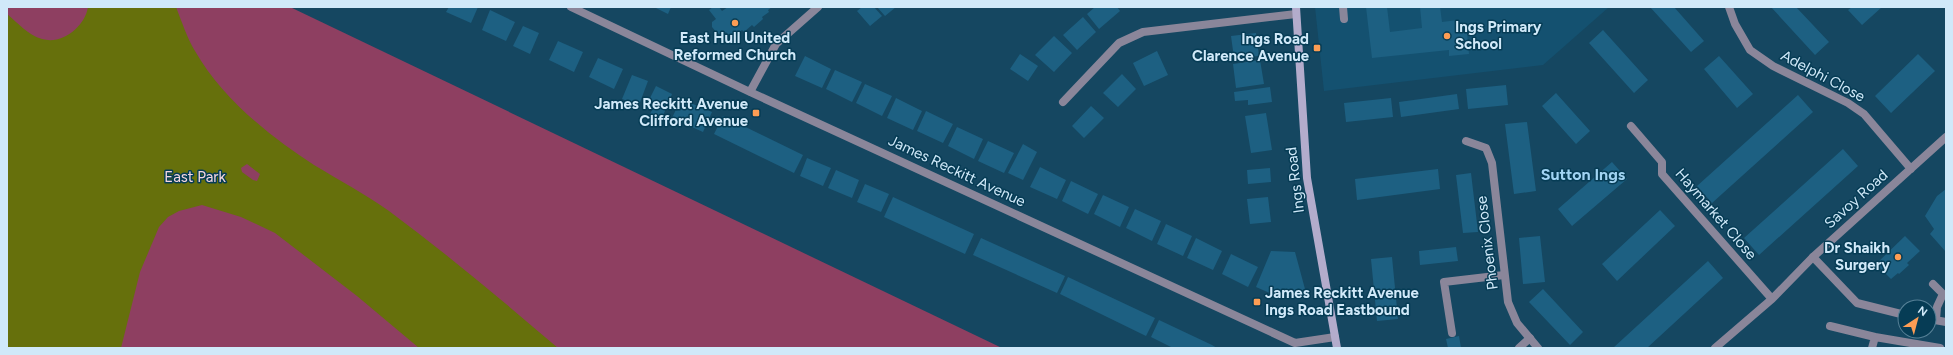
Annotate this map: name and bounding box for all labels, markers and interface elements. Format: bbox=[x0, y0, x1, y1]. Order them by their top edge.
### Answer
marker: East Hull United Reformed Church bbox=[730, 18, 740, 28]
place label: Ings Primary School bbox=[1455, 18, 1542, 53]
place label: East Hull United Reformed Church bbox=[674, 29, 796, 64]
place label: Ings Road Clarence Avenue bbox=[1192, 30, 1310, 65]
marker: Ings Primary School bbox=[1442, 31, 1452, 41]
marker: Ings Road Clarence Avenue bbox=[1312, 43, 1322, 53]
street label: Adelphi Close bbox=[1778, 46, 1868, 106]
place label: James Reckitt Avenue Clifford Avenue bbox=[594, 95, 749, 130]
marker: James Reckitt Avenue Clifford Avenue bbox=[751, 108, 761, 118]
street label: James Reckitt Avenue bbox=[886, 131, 1028, 211]
street label: Ings Road bbox=[1282, 146, 1308, 214]
district label: Sutton Ings bbox=[1541, 165, 1626, 184]
street label: Haymarket Close bbox=[1672, 165, 1760, 263]
street label: Savoy Road bbox=[1821, 166, 1891, 232]
park label: East Park bbox=[164, 168, 226, 186]
street label: Phoenix Close bbox=[1472, 195, 1502, 291]
place label: Dr Shaikh Surgery bbox=[1824, 239, 1890, 274]
marker: Dr Shaikh Surgery bbox=[1893, 252, 1903, 262]
place label: James Reckitt Avenue Ings Road Eastbound bbox=[1265, 284, 1420, 319]
marker: James Reckitt Avenue Ings Road Eastbound bbox=[1252, 297, 1262, 307]
north arrow bbox=[1897, 299, 1937, 339]
text: N bbox=[1915, 304, 1930, 319]

